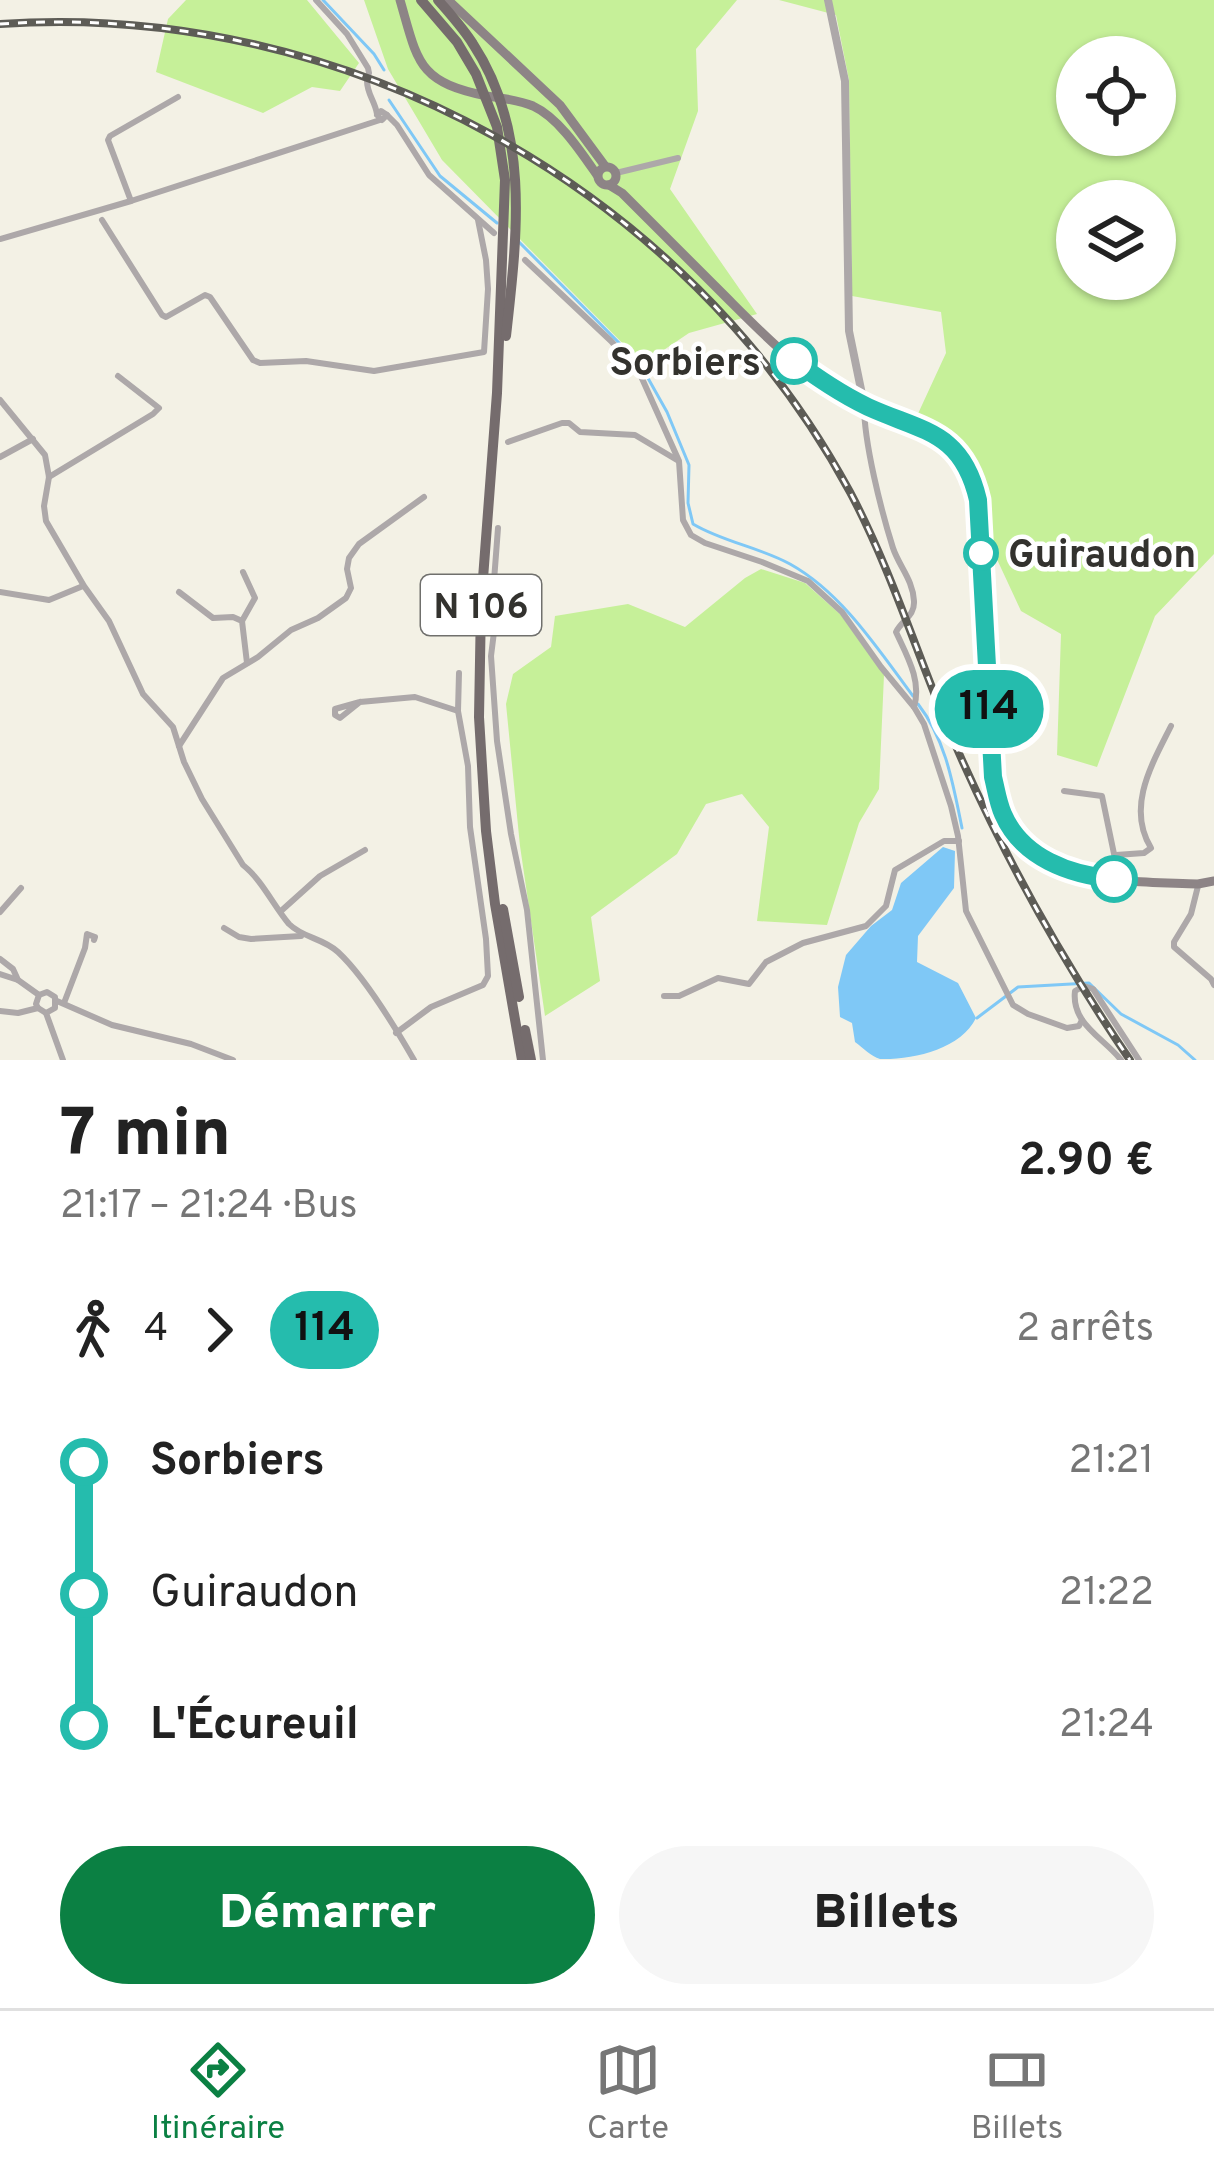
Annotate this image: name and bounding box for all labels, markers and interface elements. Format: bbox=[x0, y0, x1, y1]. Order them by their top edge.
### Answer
map controls bbox=[1056, 36, 1176, 300]
button: locate bbox=[1056, 36, 1176, 156]
button: layers bbox=[1056, 180, 1176, 300]
marker: Sorbiers bbox=[772, 339, 816, 383]
place label: Sorbiers bbox=[610, 341, 761, 390]
place label: Guiraudon bbox=[1008, 533, 1196, 582]
marker: Guiraudon bbox=[965, 537, 997, 569]
road number: N 106 bbox=[421, 575, 541, 635]
line badge: 114 bbox=[920, 670, 1058, 748]
text: 114 bbox=[959, 682, 1019, 735]
unlabelled marker bbox=[1092, 857, 1136, 901]
text: 7 min bbox=[60, 1096, 231, 1179]
text: 2.90 € bbox=[1018, 1134, 1154, 1191]
text: 21:17 – 21:24 · Bus bbox=[60, 1183, 358, 1232]
icon: walk bbox=[60, 1297, 126, 1363]
icon: forward bbox=[186, 1297, 252, 1363]
text: 114 bbox=[294, 1303, 355, 1356]
text: 4 bbox=[144, 1306, 168, 1355]
text: 2 arrêts bbox=[1016, 1306, 1154, 1355]
text: Sorbiers bbox=[150, 1434, 325, 1491]
text: 21:21 bbox=[1068, 1438, 1154, 1487]
text: Guiraudon bbox=[150, 1566, 359, 1623]
text: 21:22 bbox=[1059, 1570, 1154, 1619]
text: L'Écureuil bbox=[150, 1698, 359, 1755]
text: 21:24 bbox=[1059, 1702, 1154, 1751]
button: Démarrer bbox=[60, 1846, 595, 1984]
button: Billets bbox=[619, 1846, 1154, 1984]
tab: Itinéraire bbox=[151, 2037, 285, 2151]
tab: Carte bbox=[587, 2037, 669, 2151]
tab: Billets bbox=[971, 2037, 1063, 2151]

